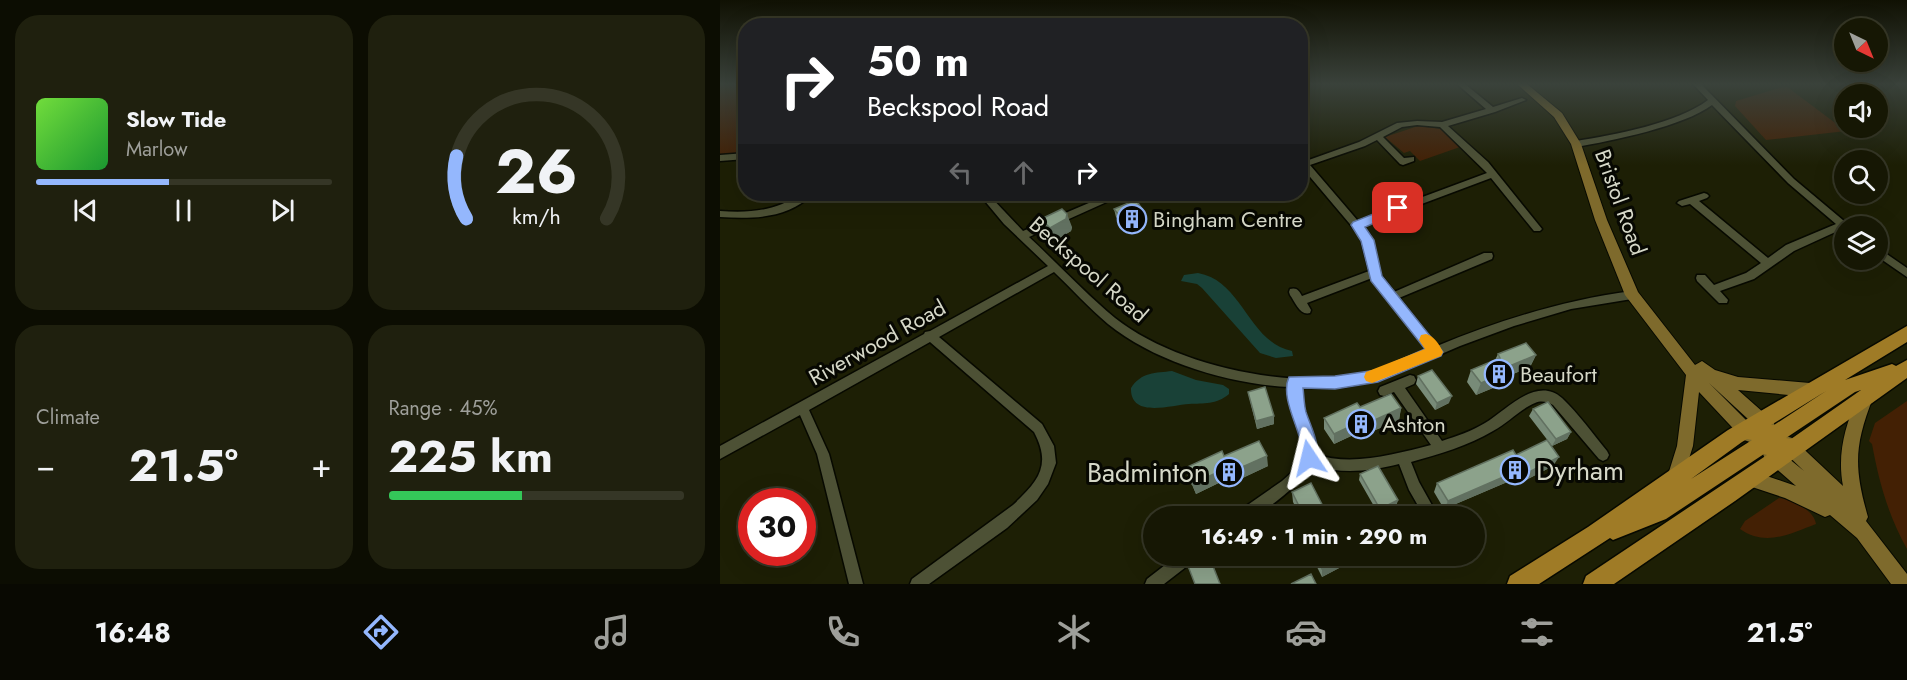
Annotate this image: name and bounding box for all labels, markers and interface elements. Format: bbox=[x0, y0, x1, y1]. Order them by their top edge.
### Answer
north arrow bbox=[1834, 18, 1888, 72]
map controls bbox=[1834, 18, 1888, 270]
text: 50 m bbox=[867, 31, 969, 92]
icon: right bbox=[768, 42, 846, 120]
button: sound bbox=[1834, 84, 1888, 138]
text: Beckspool Road bbox=[867, 87, 1049, 126]
text: Slow Tide bbox=[126, 103, 226, 135]
text: 26 bbox=[495, 127, 578, 217]
text: Marlow bbox=[126, 135, 188, 164]
street label: Bristol Road bbox=[1587, 144, 1655, 260]
button: search bbox=[1834, 150, 1888, 204]
icon: left bbox=[944, 156, 977, 189]
icon: ahead bbox=[1007, 156, 1040, 189]
icon: right bbox=[1070, 156, 1103, 189]
pin bbox=[1372, 182, 1423, 233]
icon: arrive bbox=[1381, 191, 1414, 224]
icon: previous bbox=[69, 194, 102, 227]
icon: pause bbox=[167, 194, 200, 227]
icon: next bbox=[266, 194, 299, 227]
text: km/h bbox=[512, 202, 560, 233]
building icon: Bingham Centre bbox=[1116, 203, 1148, 235]
place label: Bingham Centre bbox=[1153, 203, 1303, 235]
street label: Beckspool Road bbox=[1023, 208, 1155, 330]
button: layers bbox=[1834, 216, 1888, 270]
street label: Riverwood Road bbox=[803, 291, 951, 393]
building icon: Beaufort bbox=[1483, 358, 1515, 390]
place label: Beaufort bbox=[1520, 358, 1598, 390]
text: Range · 45% bbox=[389, 394, 497, 423]
text: Climate bbox=[36, 403, 100, 432]
building icon: Ashton bbox=[1345, 408, 1377, 440]
place label: Ashton bbox=[1382, 408, 1446, 440]
text: 225 km bbox=[389, 424, 553, 489]
position arrow bbox=[1277, 426, 1341, 490]
text: 21.5° bbox=[129, 433, 238, 498]
text: − bbox=[36, 442, 55, 489]
text: + bbox=[311, 442, 332, 489]
place label: Dyrham bbox=[1536, 451, 1624, 490]
place label: Badminton bbox=[1087, 453, 1208, 492]
building icon: Dyrham bbox=[1499, 454, 1531, 486]
building icon: Badminton bbox=[1213, 456, 1245, 488]
speed limit sign: 30 bbox=[738, 488, 816, 566]
text: 16:49 · 1 min · 290 m bbox=[1201, 520, 1427, 552]
icon: directions bbox=[360, 611, 402, 653]
icon: music bbox=[591, 611, 633, 653]
icon: phone bbox=[822, 611, 864, 653]
icon: climate bbox=[1053, 611, 1095, 653]
icon: car bbox=[1285, 611, 1327, 653]
icon: filters bbox=[1516, 611, 1558, 653]
text: 16:48 bbox=[95, 613, 171, 652]
text: 21.5° bbox=[1747, 613, 1812, 652]

